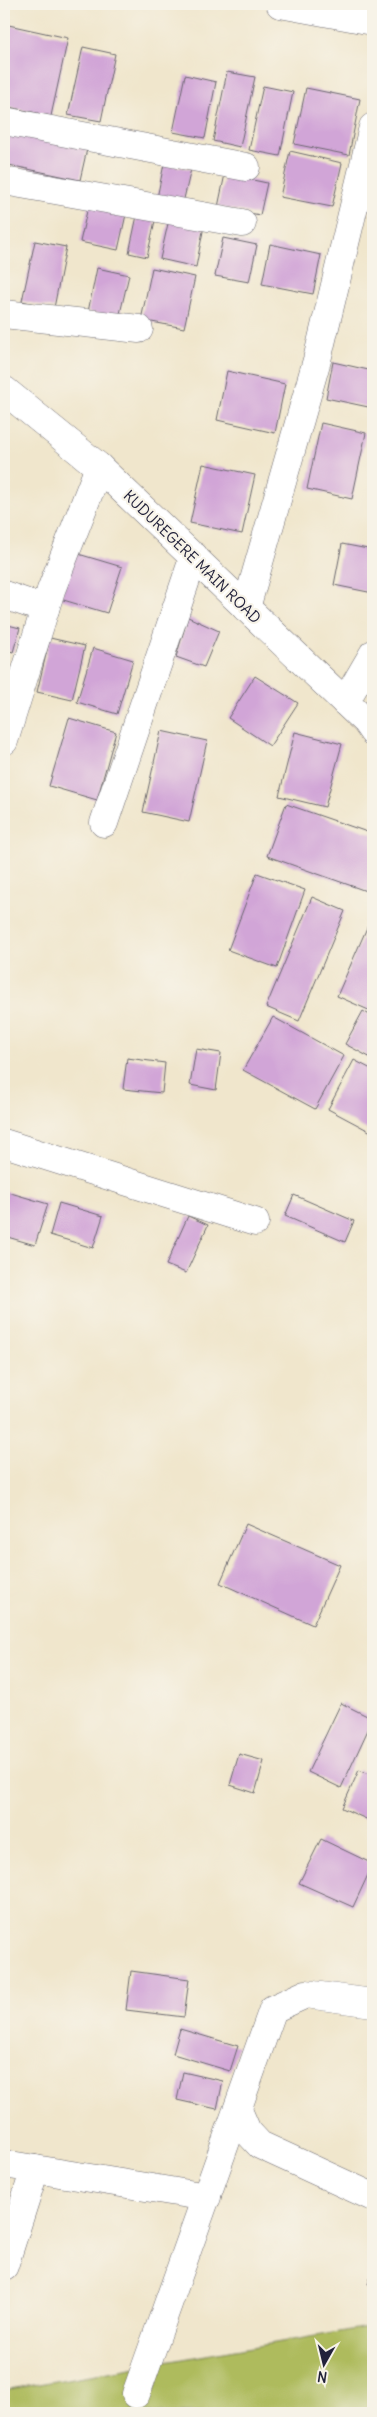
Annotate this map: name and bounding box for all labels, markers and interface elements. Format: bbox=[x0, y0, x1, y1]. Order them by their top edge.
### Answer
street label: KUDUREGERE MAIN ROAD bbox=[120, 486, 265, 627]
north arrow bbox=[300, 2340, 350, 2390]
text: N bbox=[316, 2367, 328, 2386]

